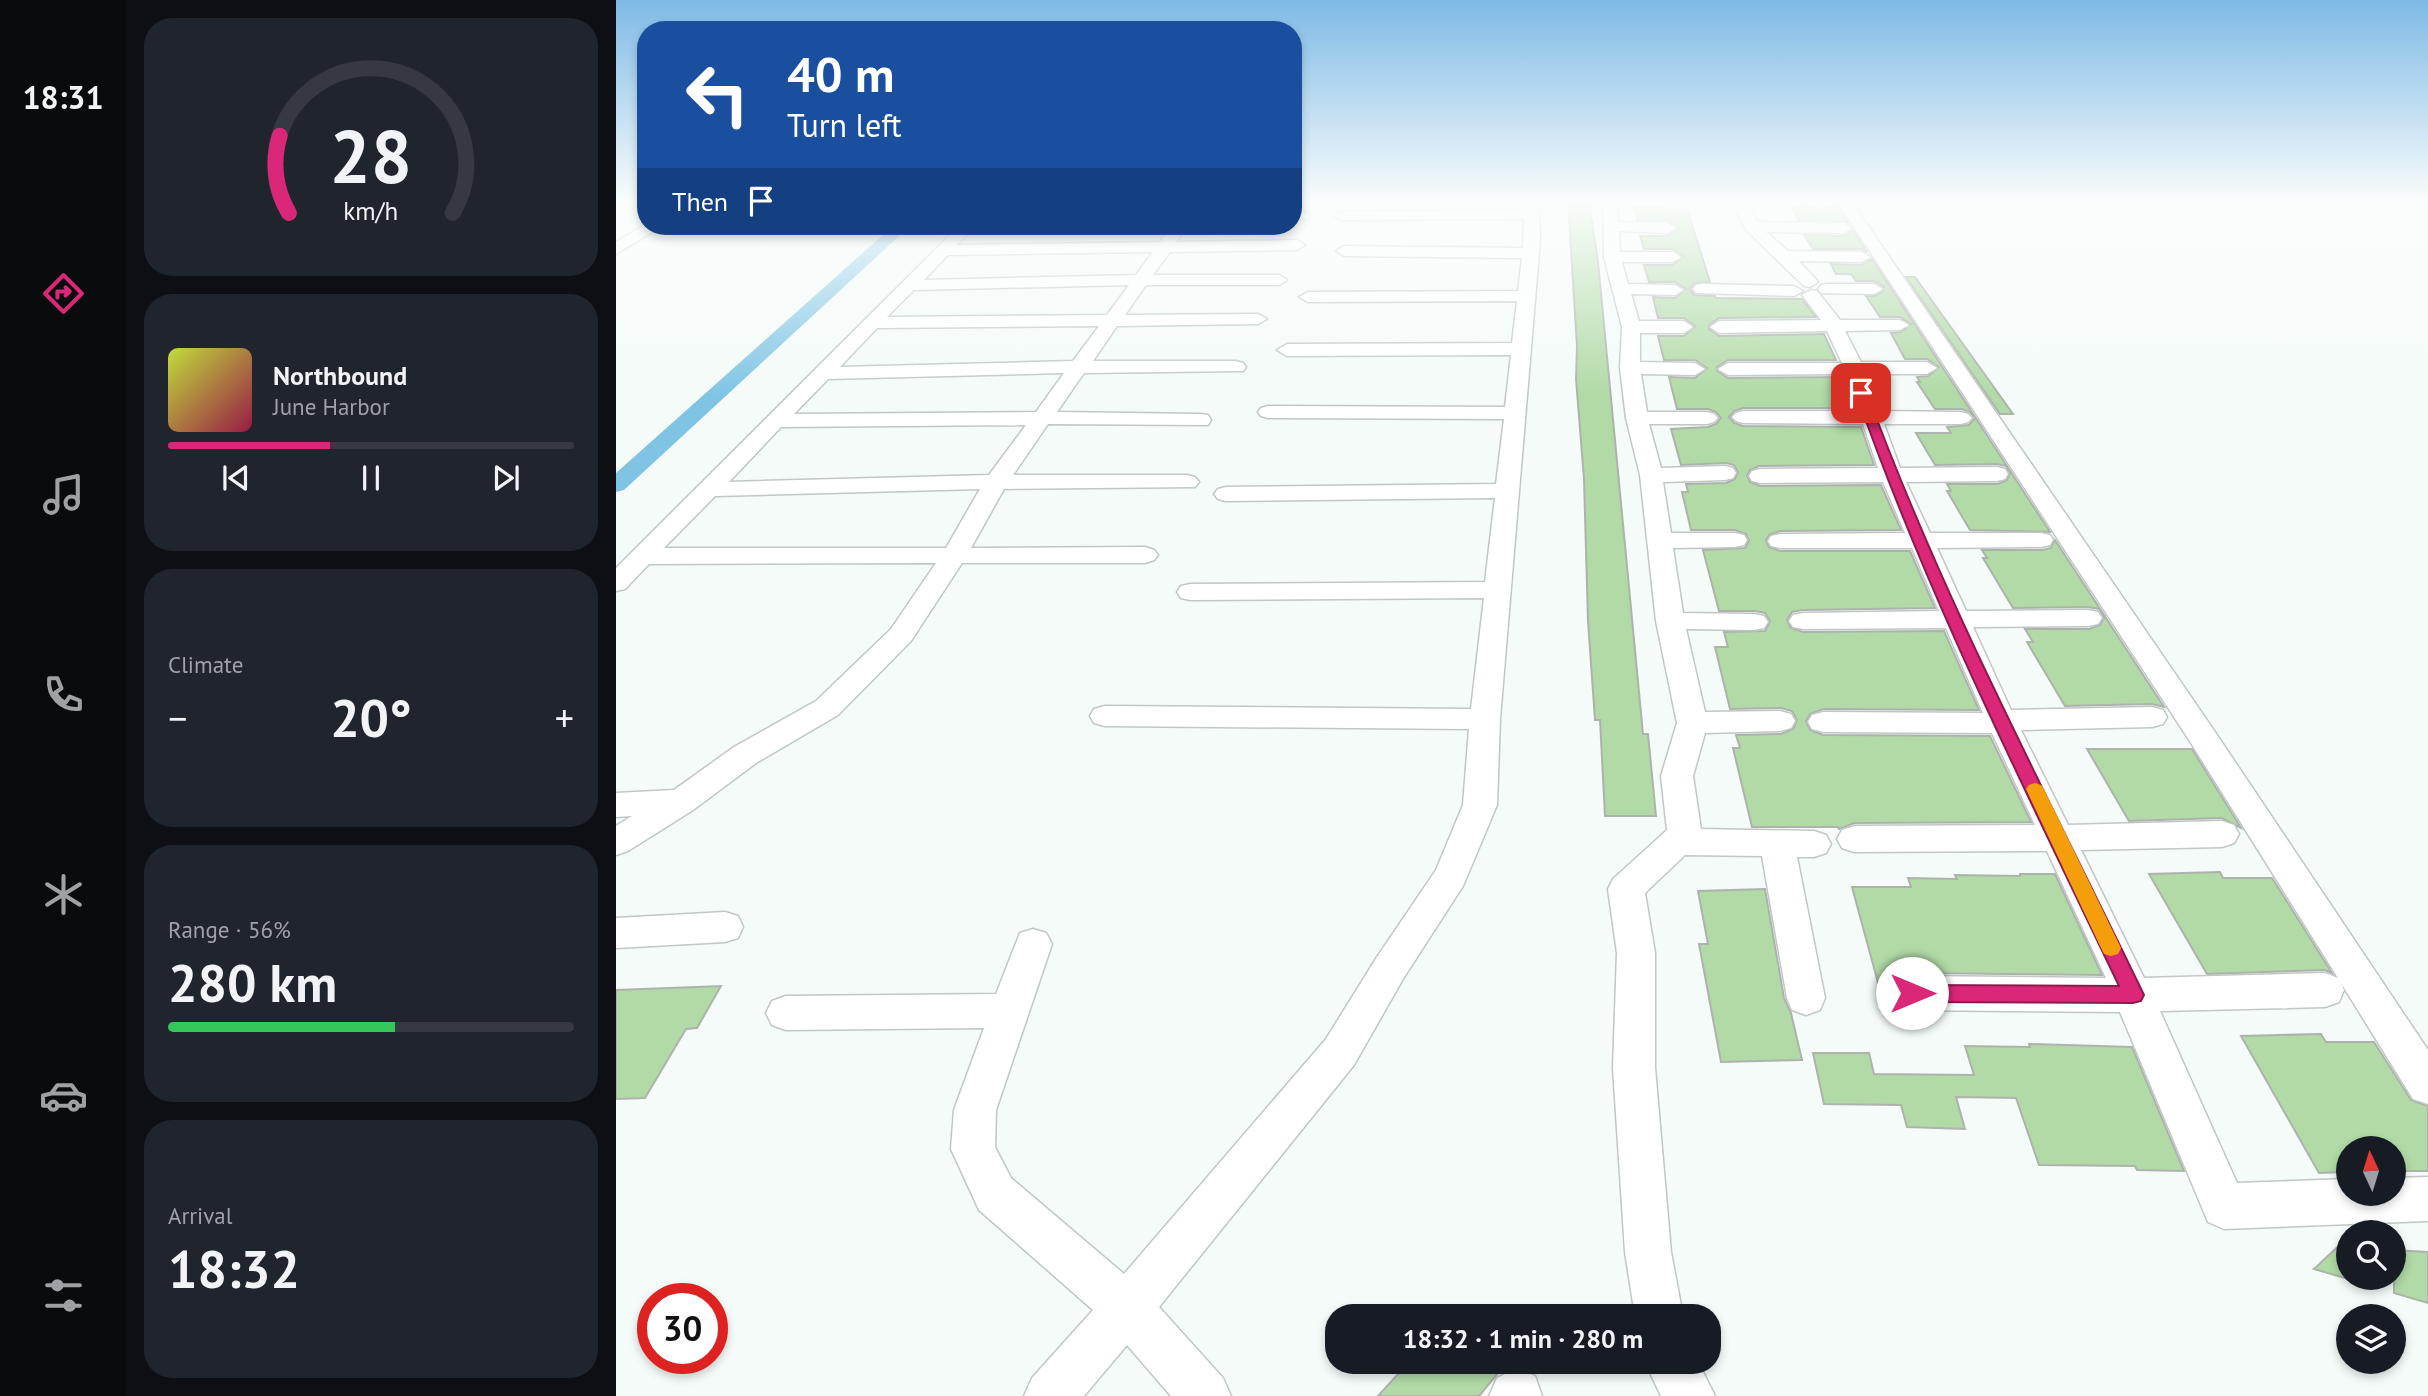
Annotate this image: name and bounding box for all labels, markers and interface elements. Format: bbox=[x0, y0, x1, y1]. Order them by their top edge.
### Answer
text: 40 m bbox=[787, 42, 894, 106]
icon: left bbox=[672, 49, 763, 140]
text: 18:31 bbox=[22, 76, 104, 118]
text: Turn left bbox=[787, 104, 902, 146]
text: 28 bbox=[330, 109, 412, 203]
icon: arrive bbox=[742, 182, 780, 220]
text: Then bbox=[672, 185, 728, 218]
text: km/h bbox=[344, 195, 398, 227]
icon: directions bbox=[39, 269, 88, 318]
text: Northbound bbox=[273, 359, 407, 392]
pin bbox=[1831, 363, 1891, 423]
icon: arrive bbox=[1842, 374, 1880, 412]
text: June Harbor bbox=[273, 392, 390, 421]
icon: previous bbox=[217, 459, 255, 497]
icon: pause bbox=[352, 459, 390, 497]
icon: next bbox=[487, 459, 525, 497]
icon: music bbox=[39, 470, 88, 519]
text: Climate bbox=[168, 650, 243, 679]
icon: phone bbox=[39, 670, 88, 719]
text: 20° bbox=[330, 684, 412, 751]
text: − bbox=[168, 693, 187, 742]
text: + bbox=[555, 693, 574, 742]
icon: climate bbox=[39, 870, 88, 919]
text: Range · 56% bbox=[168, 915, 291, 944]
text: 280 km bbox=[168, 949, 337, 1016]
position arrow bbox=[1875, 956, 1949, 1030]
icon: car bbox=[39, 1071, 88, 1120]
north arrow bbox=[2336, 1136, 2406, 1206]
map controls bbox=[2336, 1136, 2406, 1374]
text: Arrival bbox=[168, 1201, 232, 1230]
button: search bbox=[2336, 1220, 2406, 1290]
text: 18:32 bbox=[168, 1235, 300, 1302]
icon: filters bbox=[39, 1271, 88, 1320]
speed limit sign: 30 bbox=[637, 1283, 728, 1374]
button: layers bbox=[2336, 1304, 2406, 1374]
text: 18:32 · 1 min · 280 m bbox=[1403, 1322, 1643, 1355]

